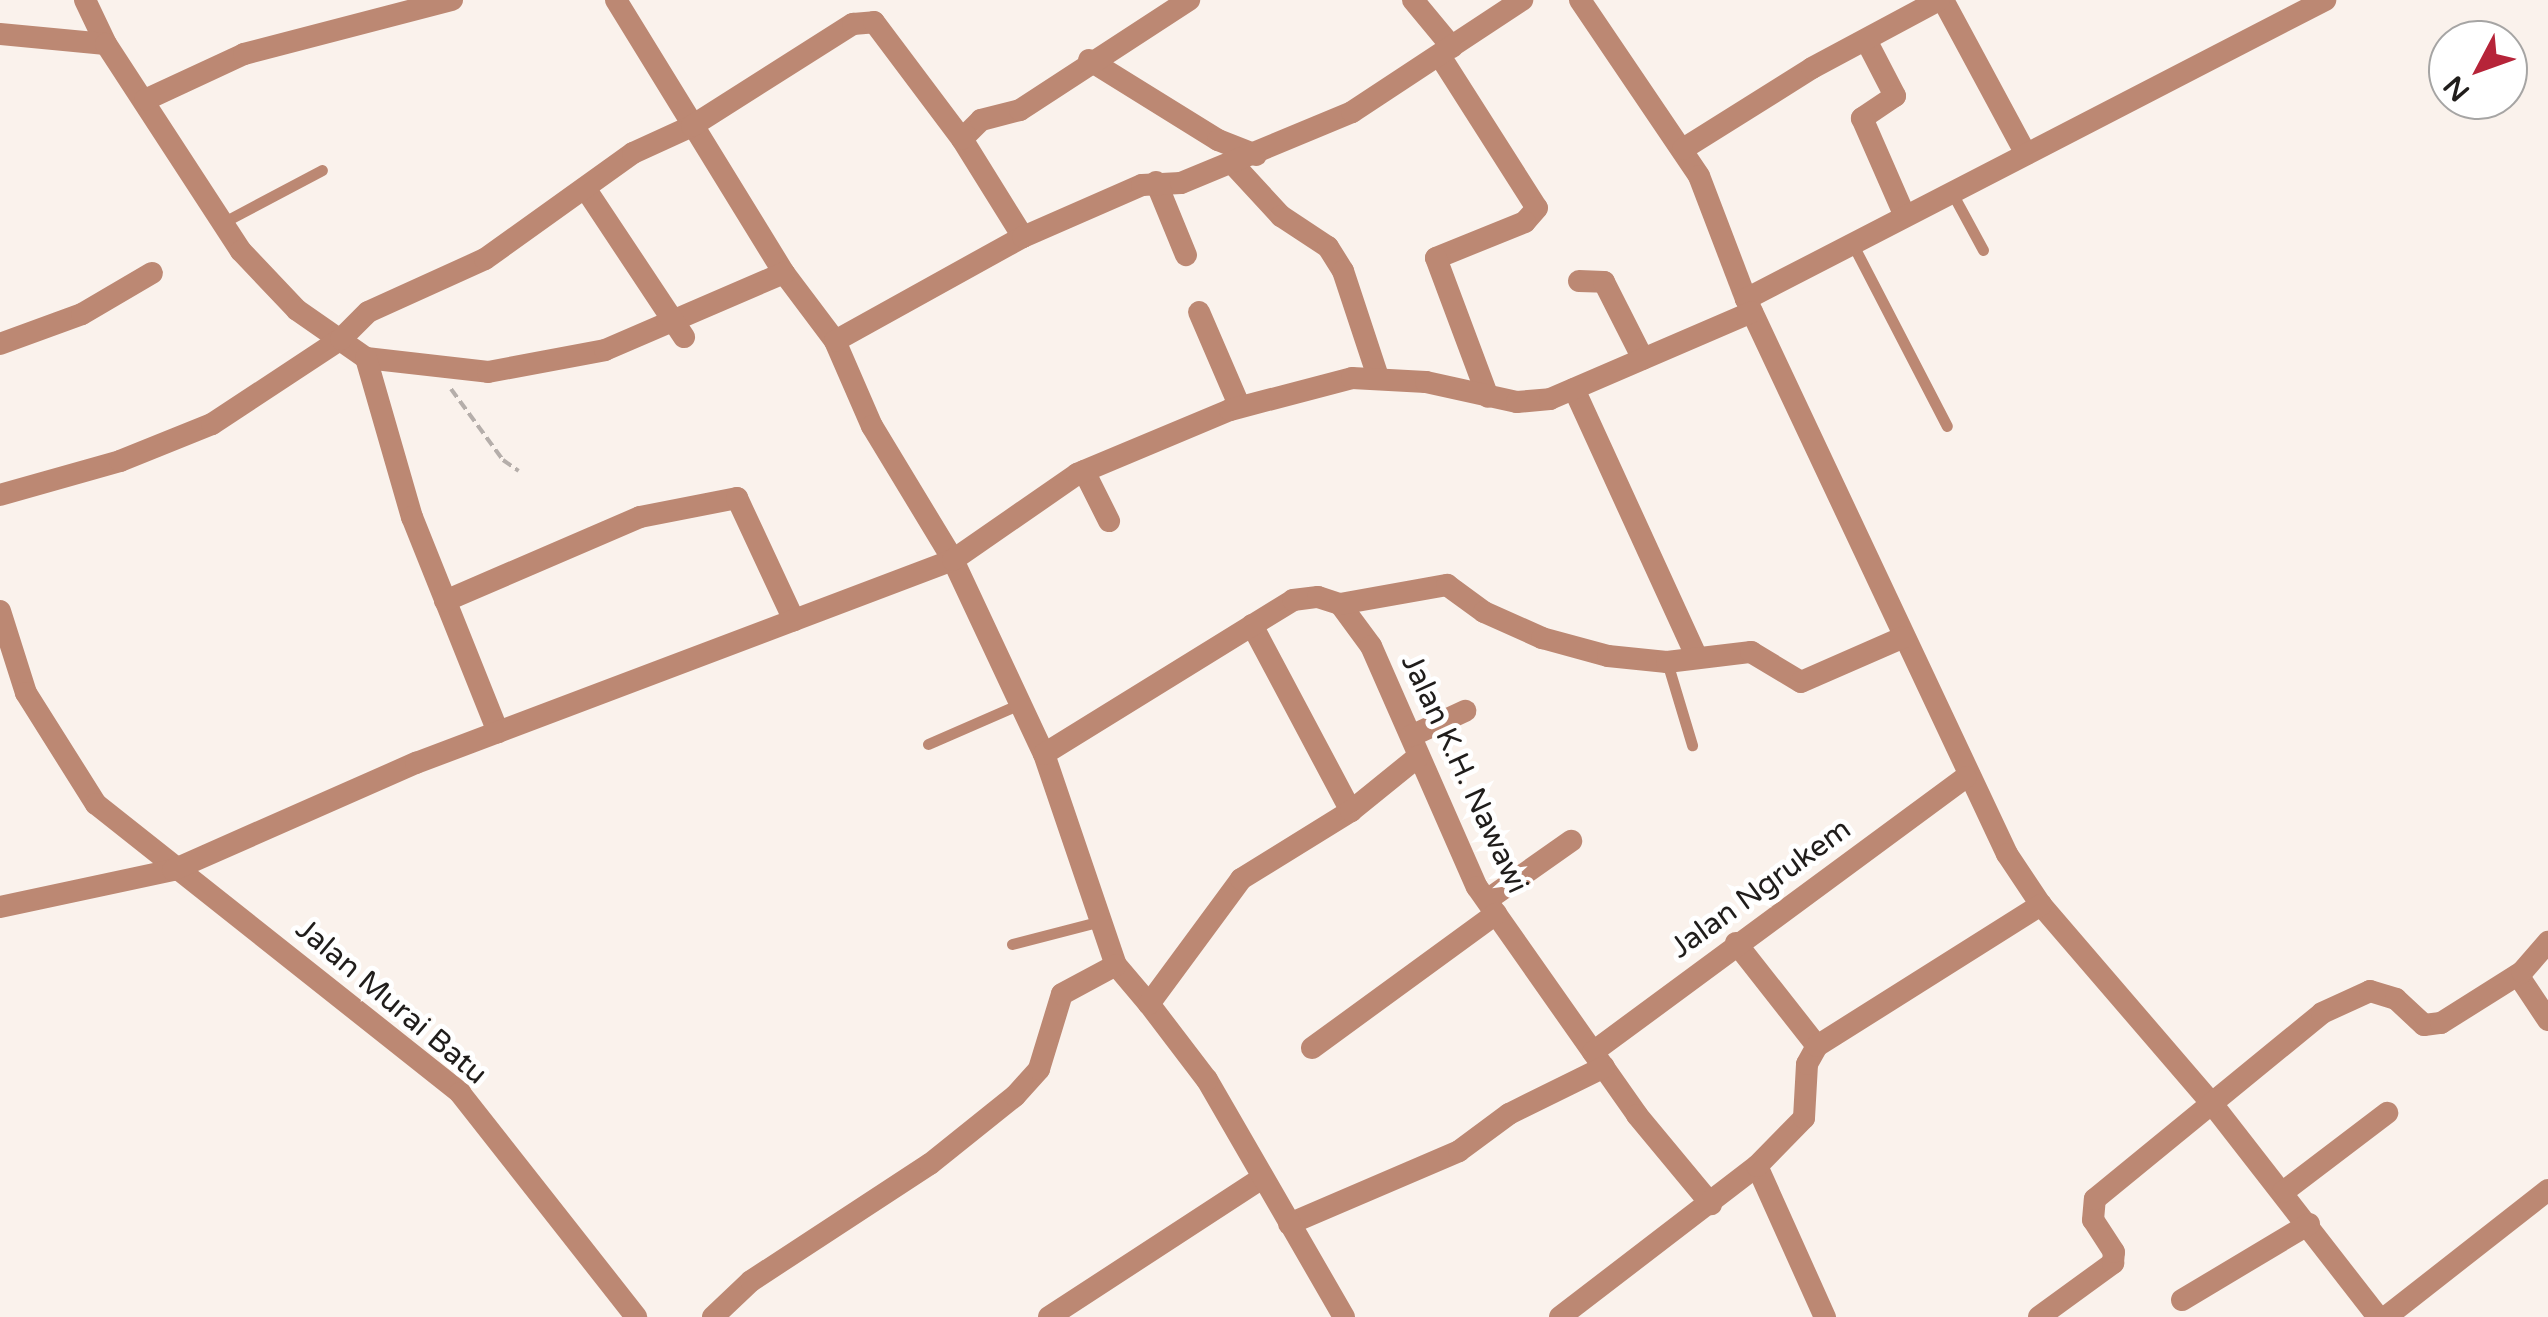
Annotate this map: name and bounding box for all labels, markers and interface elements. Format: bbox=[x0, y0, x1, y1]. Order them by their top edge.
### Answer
north arrow bbox=[2428, 20, 2528, 120]
text: N bbox=[2437, 69, 2477, 108]
street label: Jalan K.H. Nawawi bbox=[1393, 649, 1535, 899]
street label: Jalan Ngrukem bbox=[1664, 811, 1858, 967]
street label: Jalan Murai Batu bbox=[288, 911, 494, 1093]

